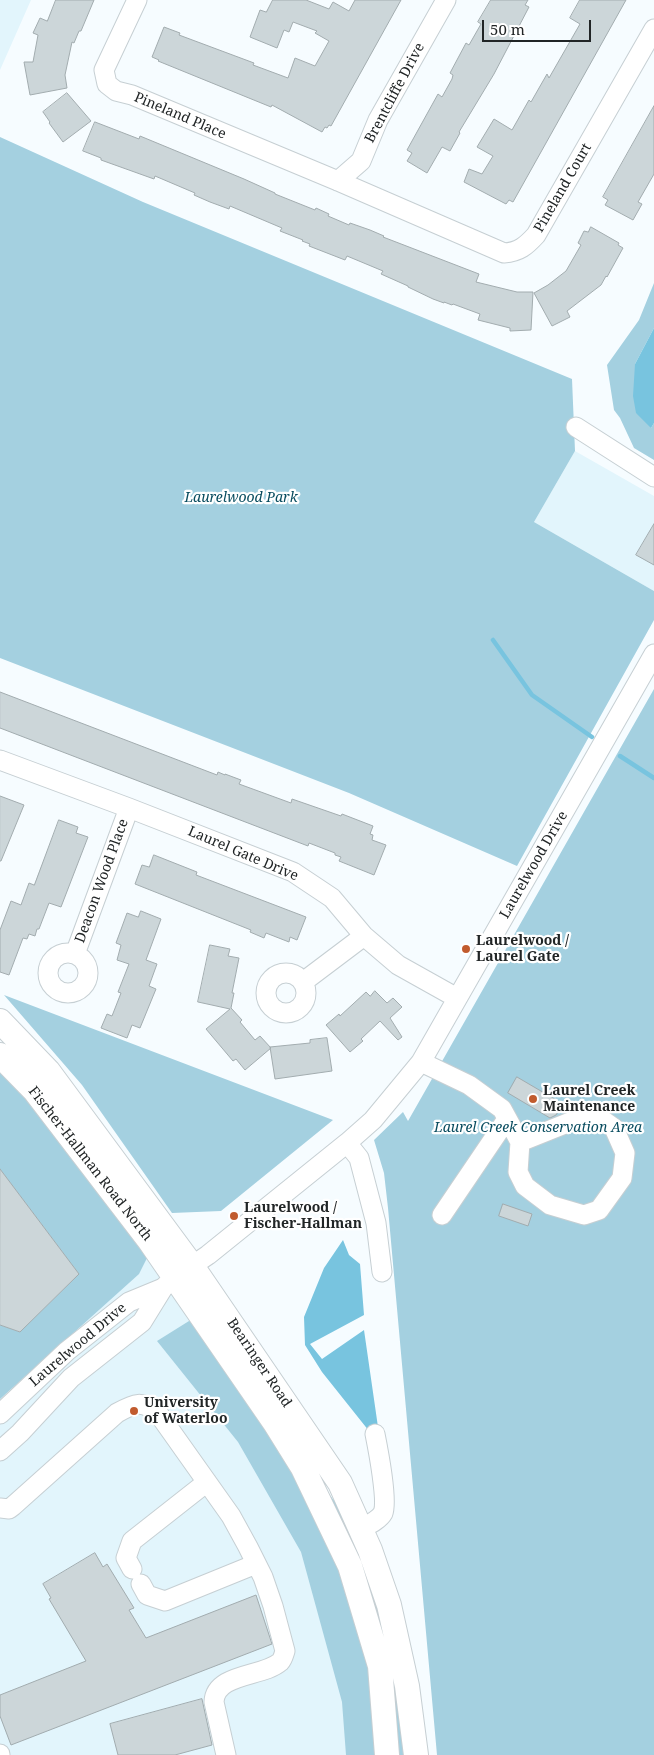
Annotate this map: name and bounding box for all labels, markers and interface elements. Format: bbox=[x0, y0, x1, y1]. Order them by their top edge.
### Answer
scale bar bbox=[484, 10, 593, 42]
text: 50 m bbox=[490, 19, 525, 39]
street label: Brentcliffe Drive bbox=[362, 40, 428, 146]
street label: Pineland Place bbox=[132, 89, 228, 143]
street label: Pineland Court bbox=[531, 140, 595, 236]
park label: Laurelwood Park bbox=[184, 490, 298, 506]
street label: Laurelwood Drive bbox=[496, 808, 572, 922]
street label: Deacon Wood Place bbox=[72, 817, 132, 945]
street label: Laurel Gate Drive bbox=[185, 823, 301, 885]
place label: Laurelwood / Laurel Gate bbox=[476, 933, 569, 966]
marker: Laurelwood / Laurel Gate bbox=[460, 943, 472, 955]
street label: Fischer-Hallman Road North bbox=[25, 1083, 155, 1245]
place label: Laurel Creek Maintenance bbox=[543, 1083, 635, 1116]
marker: Laurel Creek Maintenance bbox=[527, 1093, 539, 1105]
park label: Laurel Creek Conservation Area bbox=[434, 1120, 642, 1136]
place label: Laurelwood / Fischer-Hallman bbox=[244, 1200, 362, 1232]
marker: Laurelwood / Fischer-Hallman bbox=[228, 1210, 240, 1222]
street label: Laurelwood Drive bbox=[26, 1300, 130, 1390]
street label: Bearinger Road bbox=[223, 1315, 295, 1411]
place label: University of Waterloo bbox=[144, 1395, 227, 1428]
marker: University of Waterloo bbox=[128, 1405, 140, 1417]

